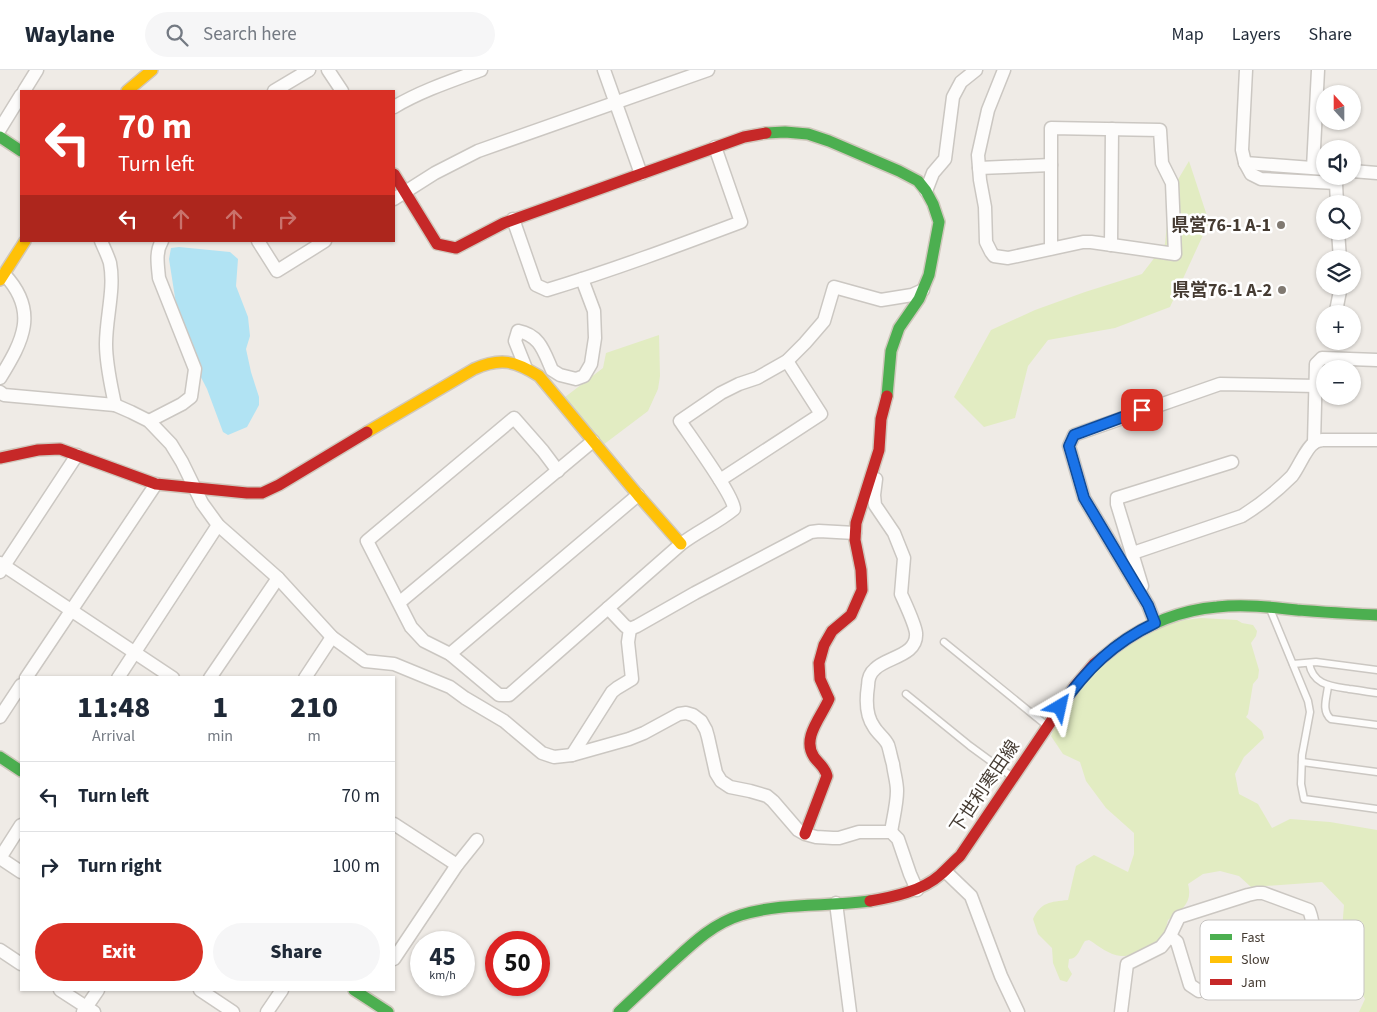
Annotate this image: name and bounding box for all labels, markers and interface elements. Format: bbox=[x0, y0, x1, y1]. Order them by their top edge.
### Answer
search box bbox=[145, 12, 495, 57]
text: Waylane bbox=[25, 17, 115, 52]
icon: search bbox=[163, 21, 191, 49]
text: Search here bbox=[203, 21, 297, 48]
text: Map bbox=[1172, 22, 1204, 47]
text: Layers bbox=[1232, 22, 1281, 47]
text: Share bbox=[1309, 22, 1352, 47]
north arrow bbox=[1316, 85, 1361, 130]
map controls bbox=[1316, 85, 1361, 405]
text: 70 m bbox=[118, 102, 192, 152]
icon: left bbox=[35, 110, 100, 175]
button: sound bbox=[1316, 140, 1361, 185]
text: Turn left bbox=[118, 148, 194, 180]
button: search bbox=[1316, 195, 1361, 240]
icon: left bbox=[114, 205, 142, 233]
icon: ahead bbox=[167, 205, 195, 233]
icon: ahead bbox=[220, 205, 248, 233]
icon: right bbox=[273, 205, 301, 233]
place label: 県営76-1 A-1 bbox=[1171, 213, 1271, 238]
marker: 県営76-1 A-1 bbox=[1275, 219, 1287, 231]
button: layers bbox=[1316, 250, 1361, 295]
place label: 県営76-1 A-2 bbox=[1172, 278, 1272, 303]
marker: 県営76-1 A-2 bbox=[1276, 284, 1288, 296]
button: + bbox=[1316, 305, 1361, 350]
button: − bbox=[1316, 360, 1361, 405]
pin bbox=[1121, 389, 1163, 431]
icon: arrive bbox=[1128, 396, 1156, 424]
position arrow bbox=[1033, 680, 1085, 732]
text: 11:48 bbox=[77, 686, 150, 729]
text: 1 bbox=[212, 686, 228, 729]
text: 210 bbox=[290, 686, 338, 729]
text: Arrival bbox=[92, 725, 135, 747]
text: min bbox=[207, 725, 233, 747]
text: m bbox=[307, 725, 321, 747]
street label: 下世利寒田線 bbox=[944, 735, 1026, 839]
icon: left bbox=[35, 783, 63, 811]
text: Turn left bbox=[78, 783, 149, 810]
text: 70 m bbox=[342, 783, 380, 810]
icon: right bbox=[35, 853, 63, 881]
text: Turn right bbox=[78, 853, 162, 880]
text: 100 m bbox=[332, 853, 380, 880]
legend bbox=[1200, 920, 1364, 1000]
button: Exit bbox=[35, 923, 203, 981]
button: Share bbox=[213, 923, 380, 981]
text: Fast bbox=[1241, 928, 1265, 948]
speed limit sign: 50 bbox=[485, 931, 550, 996]
text: 45 bbox=[429, 939, 456, 975]
text: Slow bbox=[1241, 950, 1270, 970]
text: km/h bbox=[429, 967, 456, 984]
text: Jam bbox=[1241, 973, 1266, 993]

